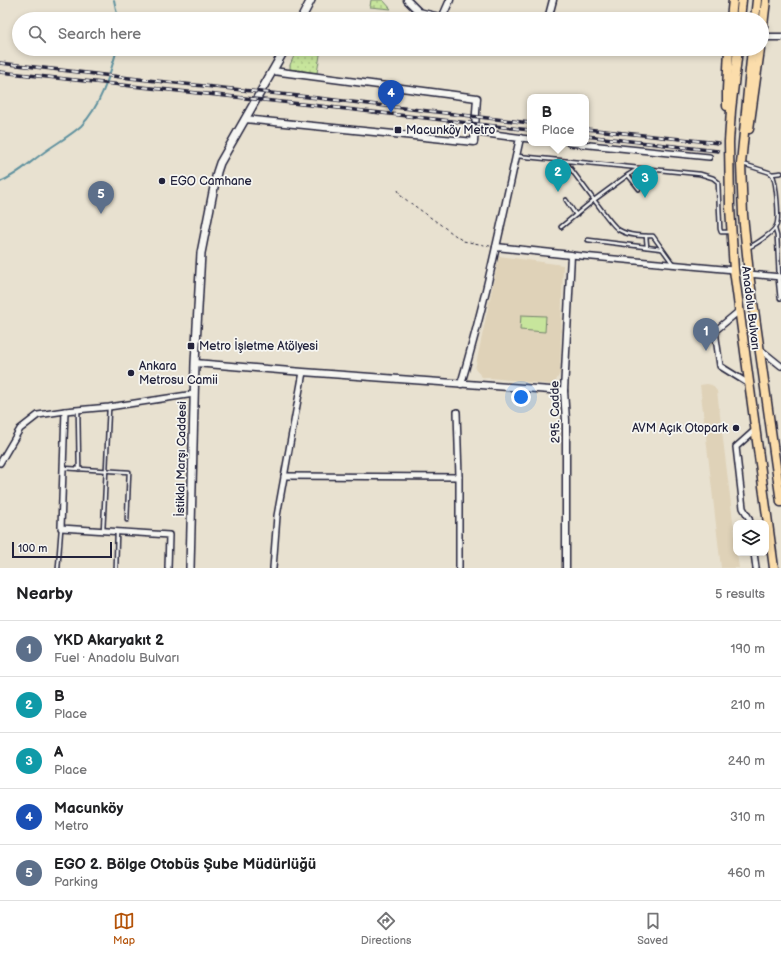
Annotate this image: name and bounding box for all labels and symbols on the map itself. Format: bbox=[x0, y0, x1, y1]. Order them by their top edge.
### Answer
pin: 4 bbox=[378, 80, 404, 113]
place label: Macunköy Metro bbox=[406, 123, 495, 138]
marker: Macunköy Metro bbox=[393, 125, 403, 135]
pin: 2 bbox=[545, 159, 571, 192]
pin: 3 bbox=[632, 165, 658, 198]
place label: EGO Camhane bbox=[170, 174, 252, 189]
marker: EGO Camhane bbox=[157, 176, 167, 186]
pin: 5 bbox=[88, 181, 114, 214]
street label: Anadolu Bulvarı bbox=[738, 265, 763, 351]
pin: 1 bbox=[693, 318, 719, 351]
place label: Metro İşletme Atölyesi bbox=[199, 338, 318, 354]
marker: Metro İşletme Atölyesi bbox=[186, 341, 196, 351]
place label: Ankara Metrosu Camii bbox=[139, 359, 218, 388]
marker: Ankara Metrosu Camii bbox=[126, 368, 136, 378]
street label: 295. Cadde bbox=[547, 381, 564, 443]
your location bbox=[511, 387, 531, 407]
street label: İstiklal Marşı Caddesi bbox=[172, 401, 190, 517]
place label: AVM Açık Otopark bbox=[632, 421, 728, 436]
marker: AVM Açık Otopark bbox=[731, 423, 741, 433]
scale bar bbox=[12, 540, 112, 559]

